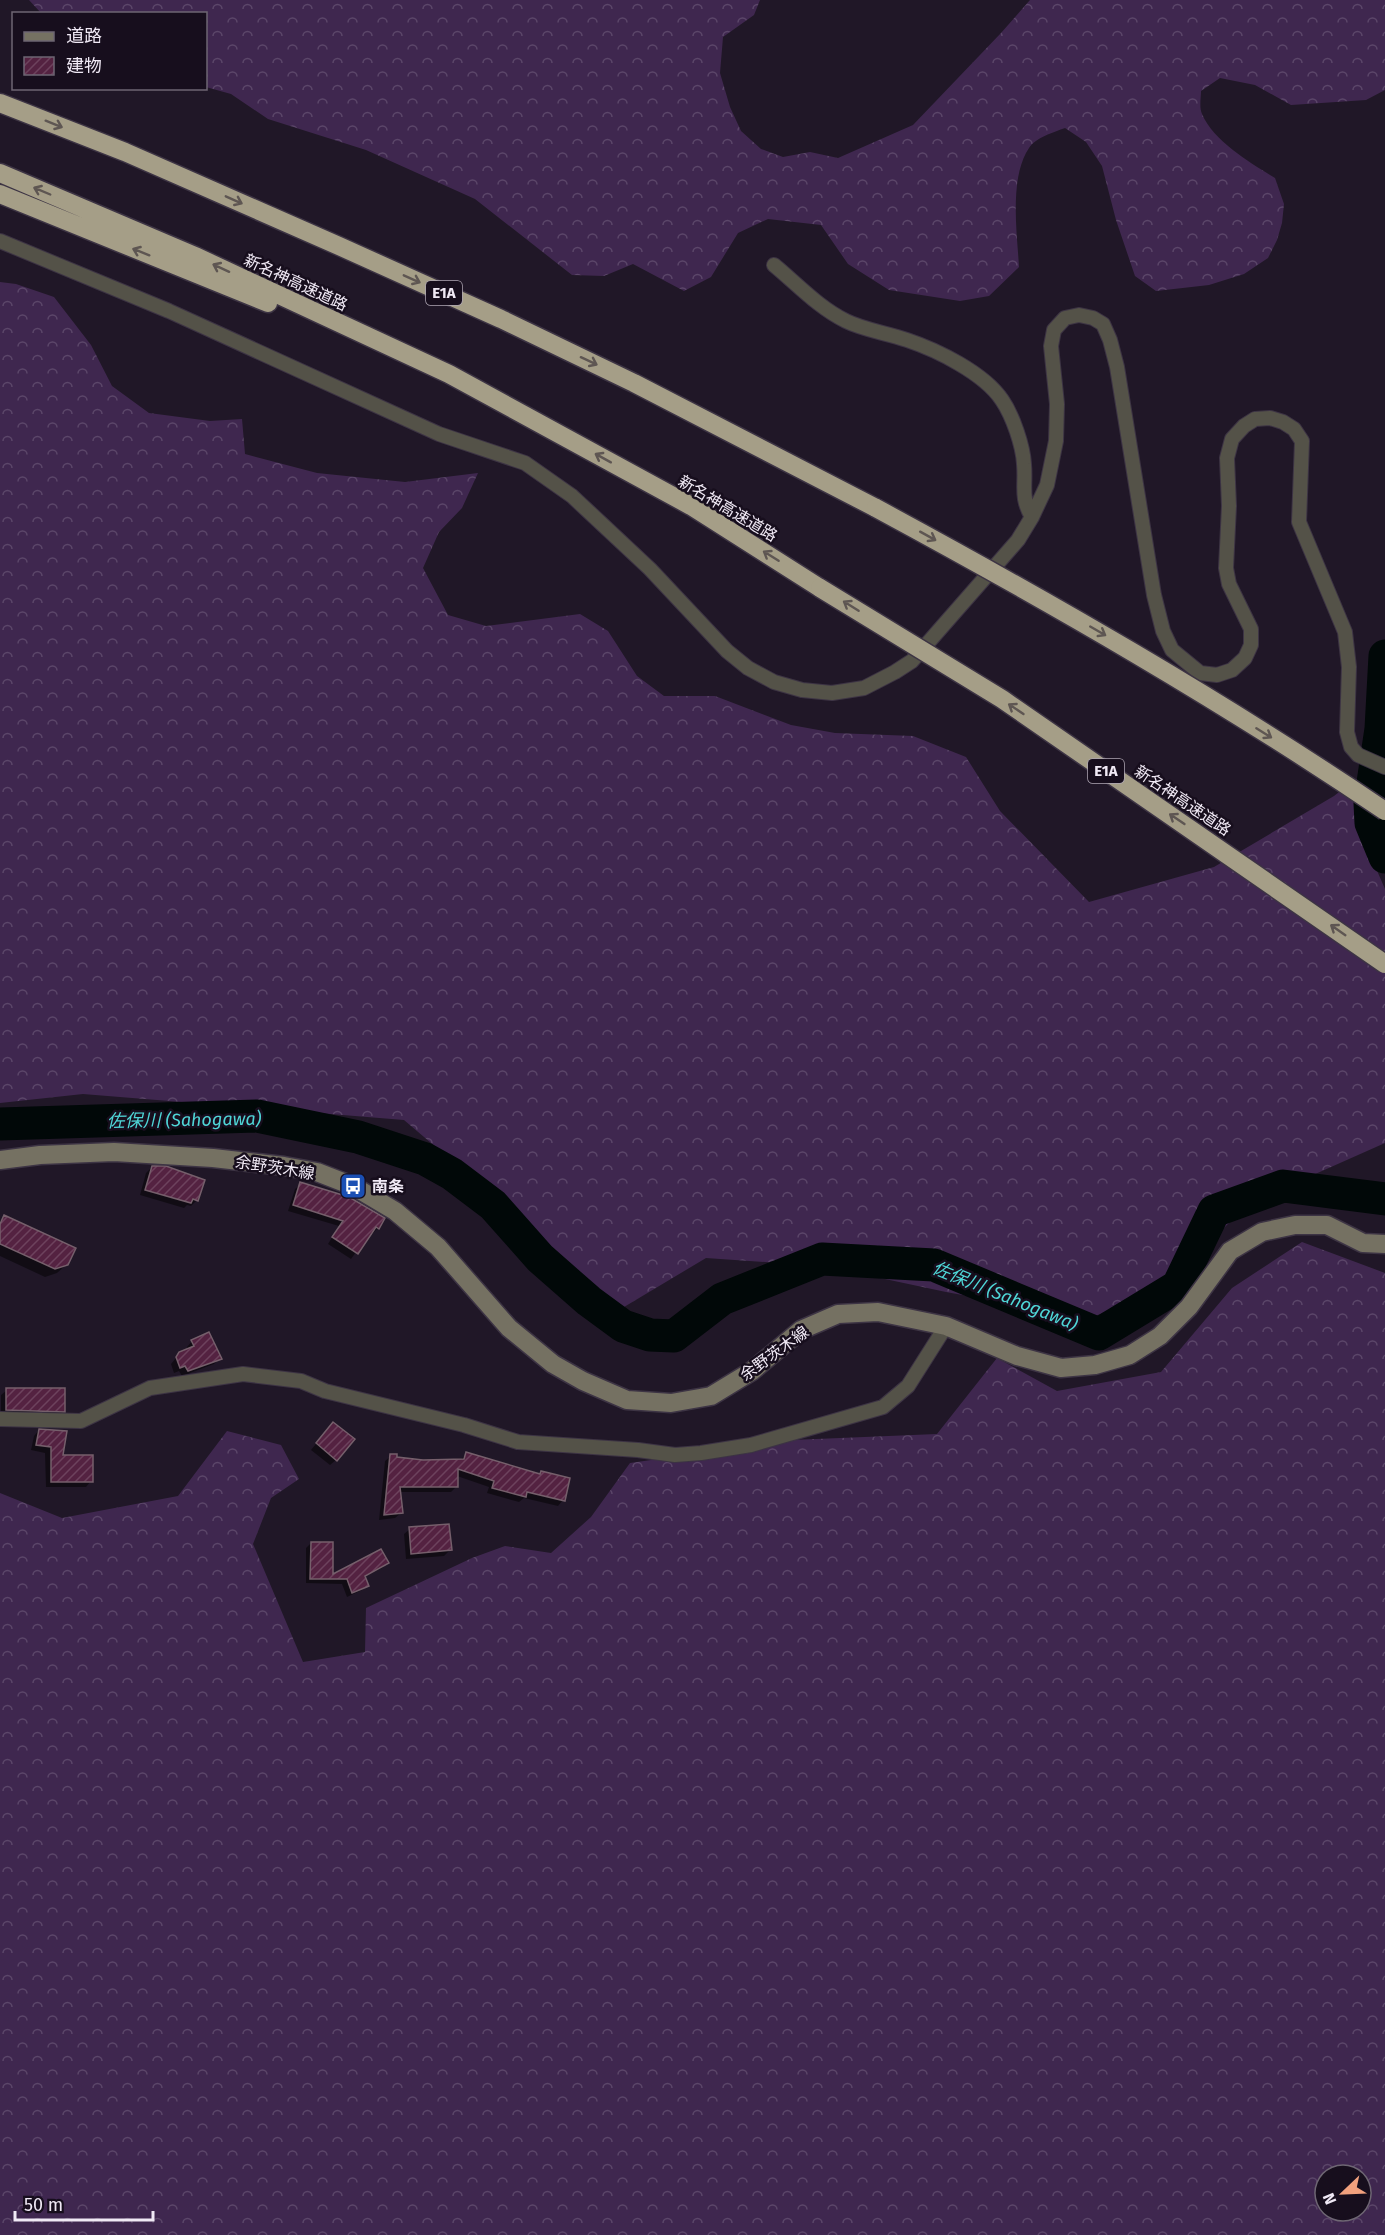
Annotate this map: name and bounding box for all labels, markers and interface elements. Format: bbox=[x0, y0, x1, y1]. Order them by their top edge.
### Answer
legend bbox=[12, 12, 207, 90]
text: 道路 bbox=[66, 25, 102, 47]
text: 建物 bbox=[66, 55, 102, 77]
one-way arrow bbox=[45, 119, 63, 130]
one-way arrow bbox=[33, 185, 52, 196]
one-way arrow bbox=[224, 195, 243, 206]
one-way arrow bbox=[132, 246, 150, 257]
street label: 新名神高速道路 bbox=[241, 250, 351, 315]
one-way arrow bbox=[213, 262, 231, 274]
one-way arrow bbox=[403, 274, 421, 285]
road number: E1A bbox=[426, 281, 462, 305]
one-way arrow bbox=[580, 356, 598, 368]
one-way arrow bbox=[594, 452, 612, 463]
street label: 新名神高速道路 bbox=[675, 471, 781, 545]
one-way arrow bbox=[918, 531, 936, 542]
one-way arrow bbox=[762, 550, 779, 563]
one-way arrow bbox=[842, 600, 859, 613]
one-way arrow bbox=[1089, 626, 1106, 638]
one-way arrow bbox=[1009, 703, 1025, 715]
one-way arrow bbox=[1255, 727, 1272, 739]
road number: E1A bbox=[1088, 759, 1124, 783]
street label: 新名神高速道路 bbox=[1131, 761, 1234, 840]
one-way arrow bbox=[1169, 813, 1186, 825]
one-way arrow bbox=[1330, 924, 1346, 936]
water label: 佐保川 (Sahogawa) bbox=[106, 1108, 262, 1132]
street label: 余野茨木線 bbox=[234, 1152, 316, 1183]
bus stop icon: 南条 bbox=[338, 1171, 368, 1201]
place label: 南条 bbox=[372, 1177, 404, 1196]
water label: 佐保川 (Sahogawa) bbox=[929, 1257, 1081, 1335]
street label: 余野茨木線 bbox=[736, 1322, 812, 1385]
north arrow bbox=[1313, 2163, 1373, 2223]
scale bar bbox=[15, 2184, 153, 2222]
text: N bbox=[1319, 2190, 1340, 2207]
text: 50 m bbox=[24, 2194, 63, 2216]

